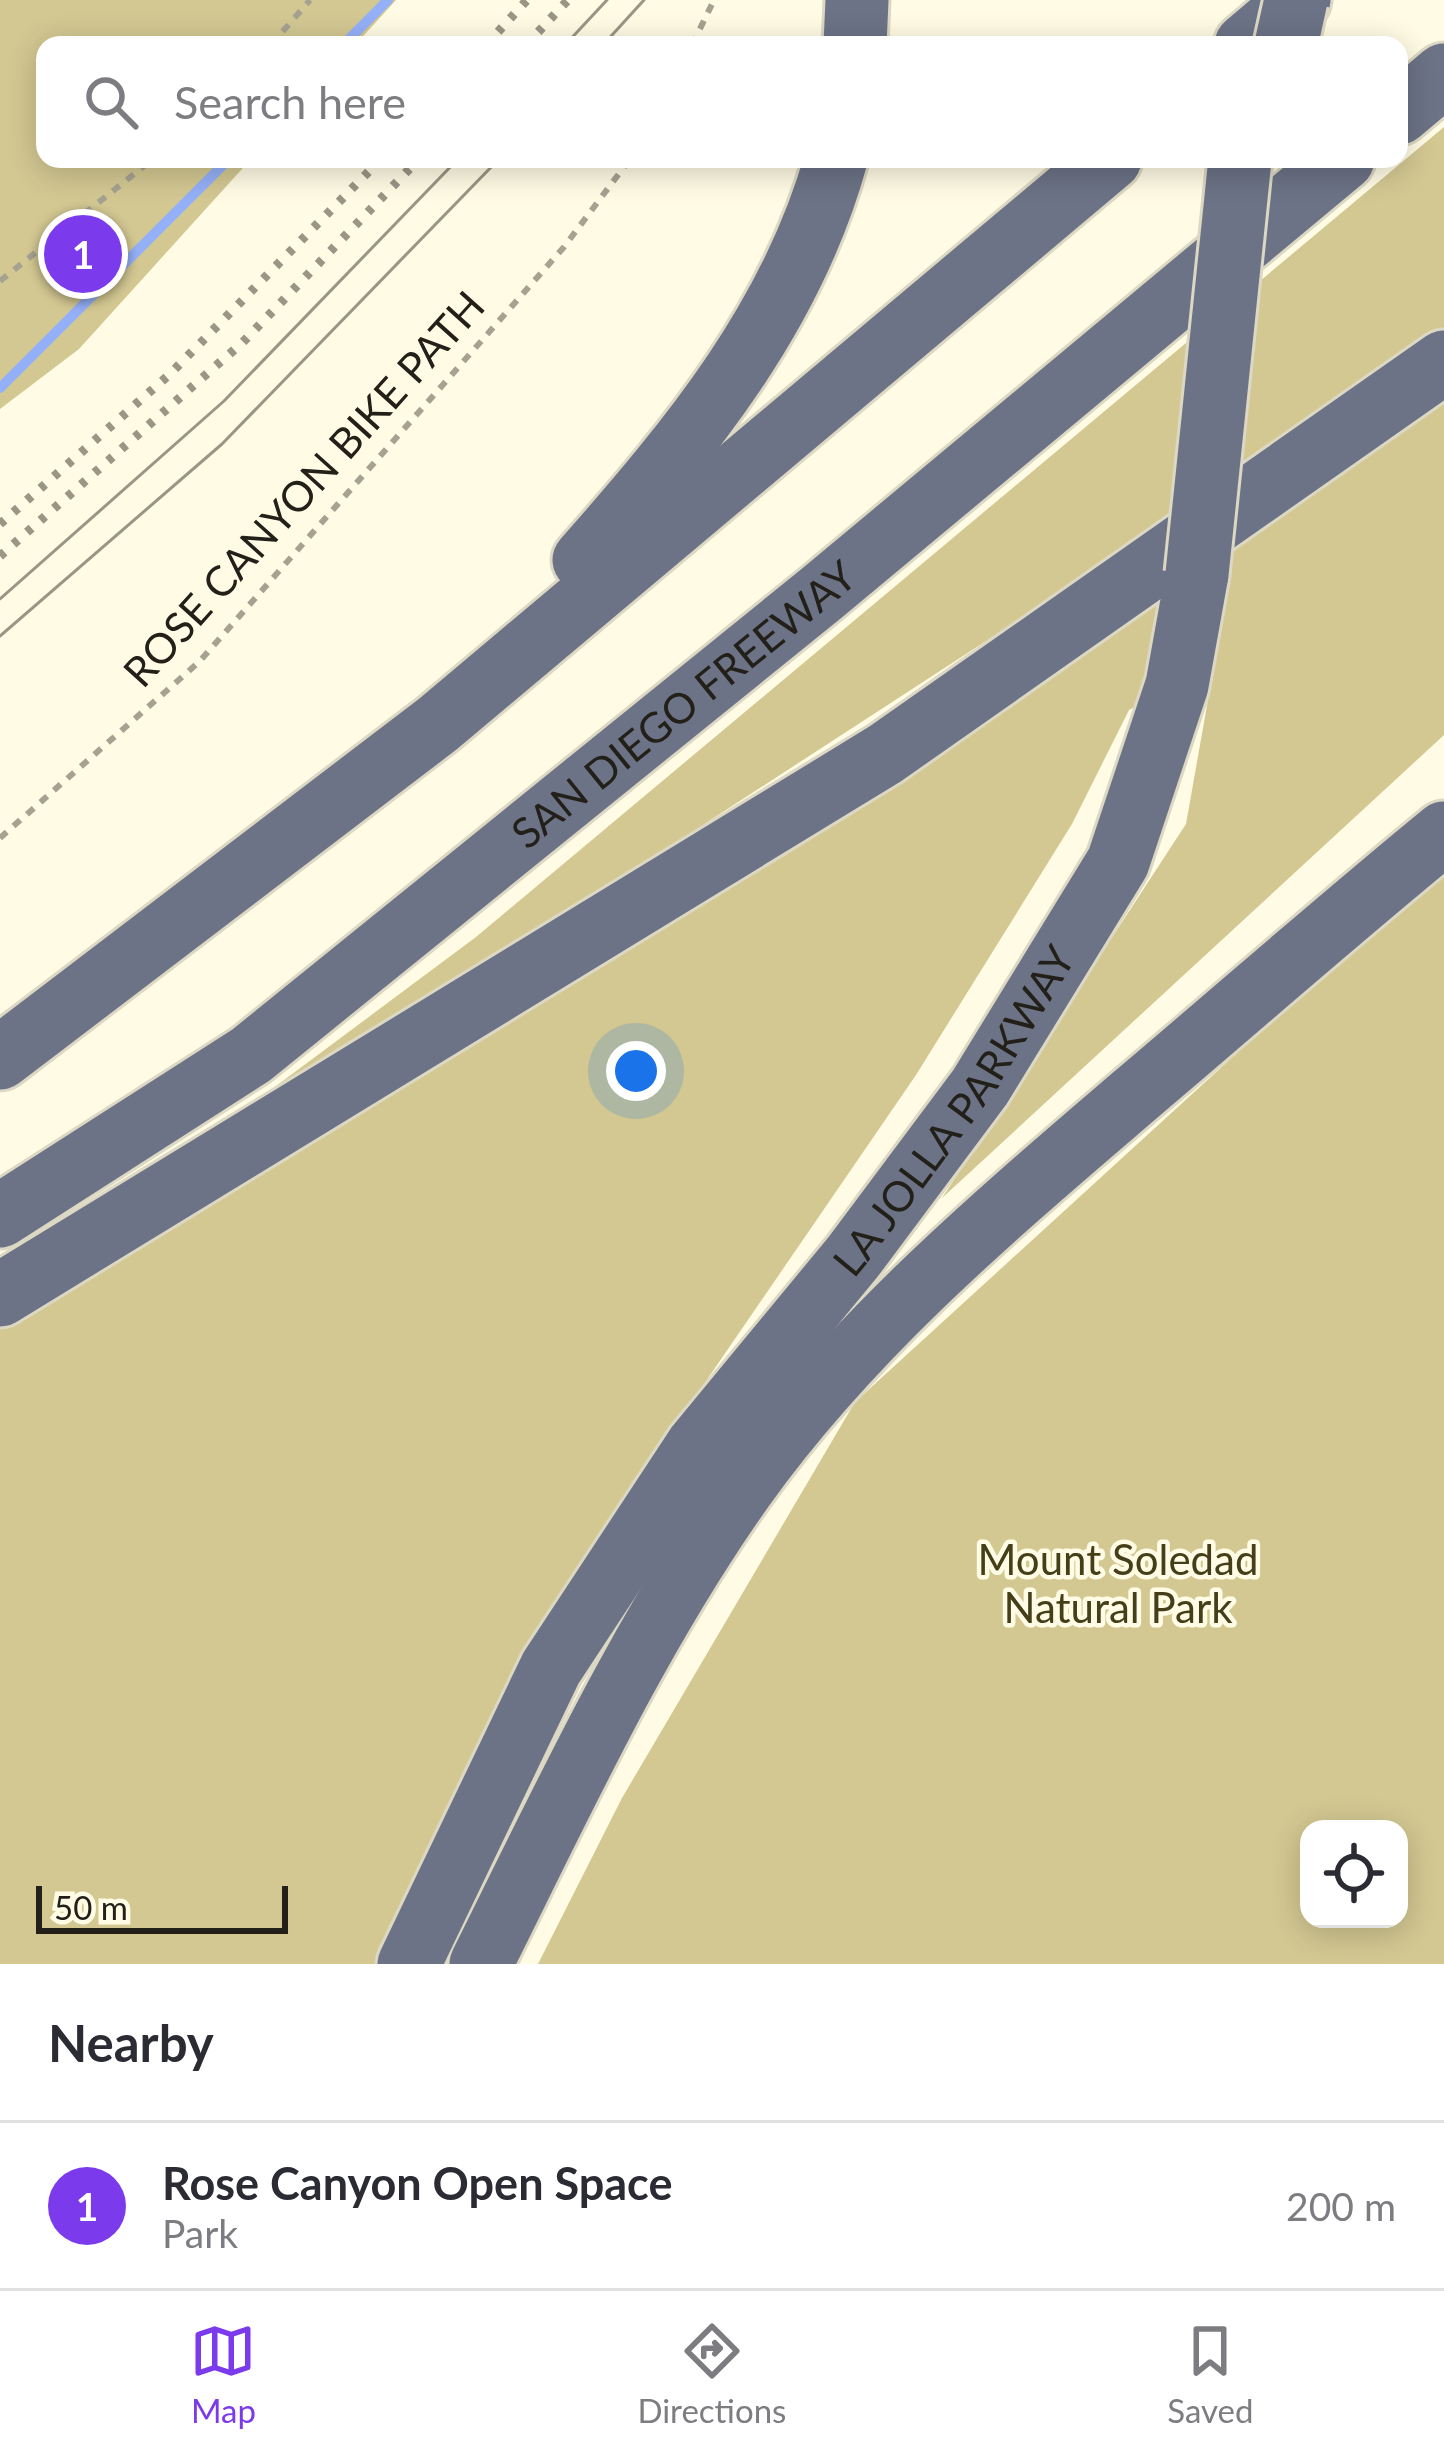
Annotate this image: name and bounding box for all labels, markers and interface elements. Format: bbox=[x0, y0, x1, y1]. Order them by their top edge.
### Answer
search box bbox=[36, 36, 1408, 168]
icon: search bbox=[78, 69, 144, 135]
text: Search here bbox=[174, 75, 406, 129]
pin: 1 bbox=[44, 209, 122, 299]
street label: ROSE CANYON BIKE PATH bbox=[113, 281, 494, 696]
street label: SAN DIEGO FREEWAY bbox=[501, 549, 866, 858]
street label: LA JOLLA PARKWAY bbox=[822, 936, 1085, 1285]
your location bbox=[606, 1041, 666, 1101]
park label: Mount Soledad Natural Park bbox=[978, 1534, 1259, 1632]
map controls bbox=[1300, 1820, 1408, 1928]
button: locate bbox=[1300, 1820, 1408, 1928]
scale bar bbox=[36, 1880, 288, 1933]
text: 50 m bbox=[54, 1887, 128, 1927]
text: Nearby bbox=[48, 2012, 214, 2073]
text: Rose Canyon Open Space bbox=[162, 2156, 672, 2210]
text: 1 bbox=[76, 2183, 98, 2229]
text: 200 m bbox=[1286, 2183, 1396, 2229]
text: Park bbox=[162, 2210, 238, 2256]
tab: Map bbox=[190, 2318, 256, 2430]
tab: Directions bbox=[637, 2318, 786, 2430]
tab: Saved bbox=[1167, 2318, 1254, 2430]

